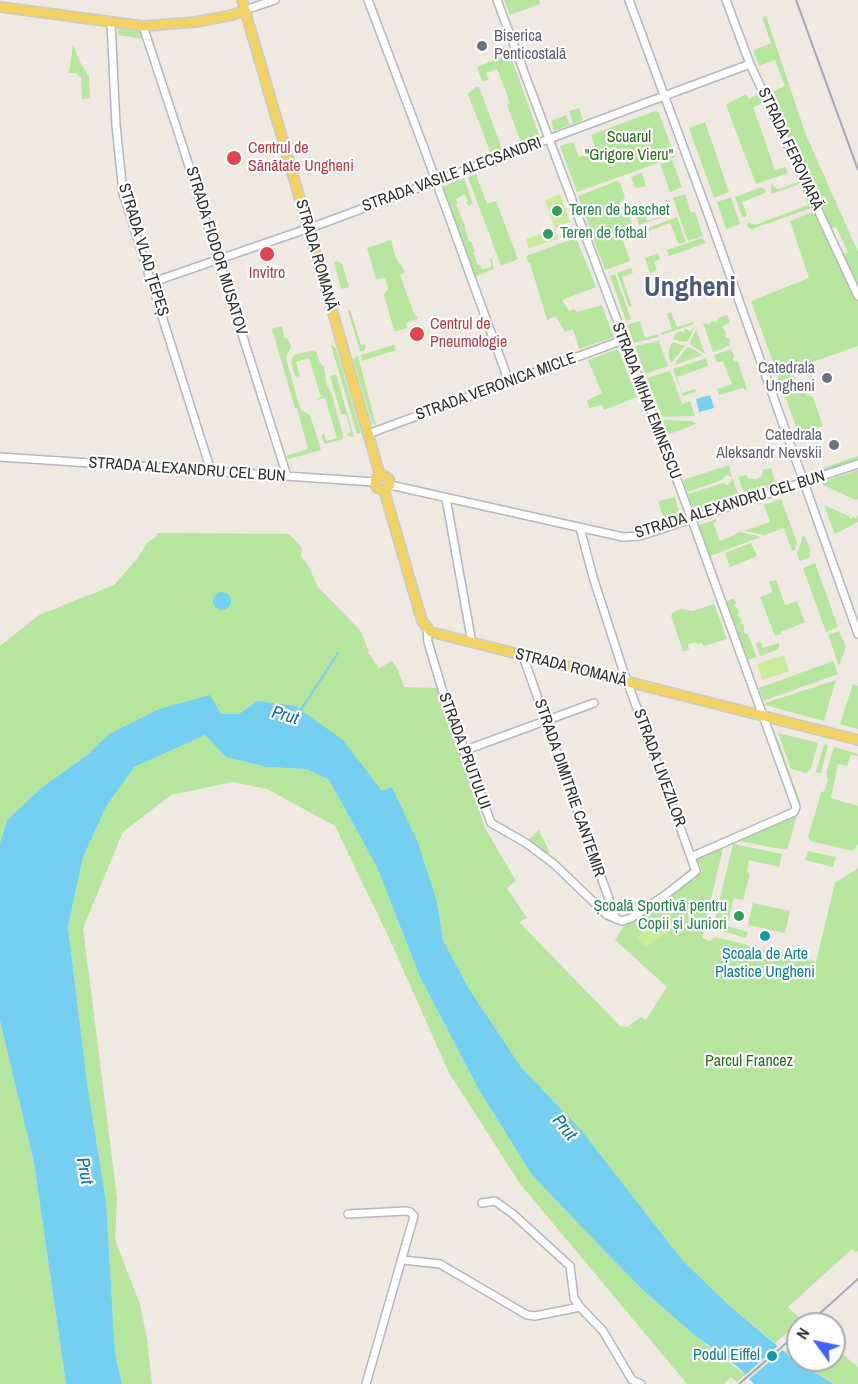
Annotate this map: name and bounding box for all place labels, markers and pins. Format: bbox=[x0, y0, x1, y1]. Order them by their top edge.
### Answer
place label: Biserica Penticostală bbox=[494, 27, 566, 65]
marker: Biserica Penticostală bbox=[475, 39, 489, 53]
place label: Centrul de Sănătate Ungheni bbox=[248, 139, 354, 177]
marker: Centrul de Sănătate Ungheni bbox=[225, 149, 243, 167]
place label: Teren de baschet bbox=[569, 201, 670, 221]
marker: Teren de baschet bbox=[550, 204, 564, 218]
place label: Teren de fotbal bbox=[560, 224, 647, 244]
marker: Teren de fotbal bbox=[541, 227, 555, 241]
marker: Invitro bbox=[258, 245, 276, 263]
place label: Invitro bbox=[249, 264, 285, 284]
place label: Centrul de Pneumologie bbox=[430, 315, 507, 353]
marker: Centrul de Pneumologie bbox=[408, 325, 426, 343]
place label: Catedrala Ungheni bbox=[758, 359, 815, 397]
marker: Catedrala Ungheni bbox=[820, 371, 834, 385]
place label: Catedrala Aleksandr Nevskii bbox=[716, 426, 822, 464]
marker: Catedrala Aleksandr Nevskii bbox=[827, 438, 841, 452]
place label: Școală Sportivă pentru Copii și Juniori bbox=[594, 897, 727, 935]
marker: Școală Sportivă pentru Copii și Juniori bbox=[732, 909, 746, 923]
marker: Școala de Arte Plastice Ungheni bbox=[758, 929, 772, 943]
place label: Școala de Arte Plastice Ungheni bbox=[715, 945, 815, 983]
place label: Podul Eiffel bbox=[693, 1346, 760, 1366]
marker: Podul Eiffel bbox=[765, 1349, 779, 1363]

